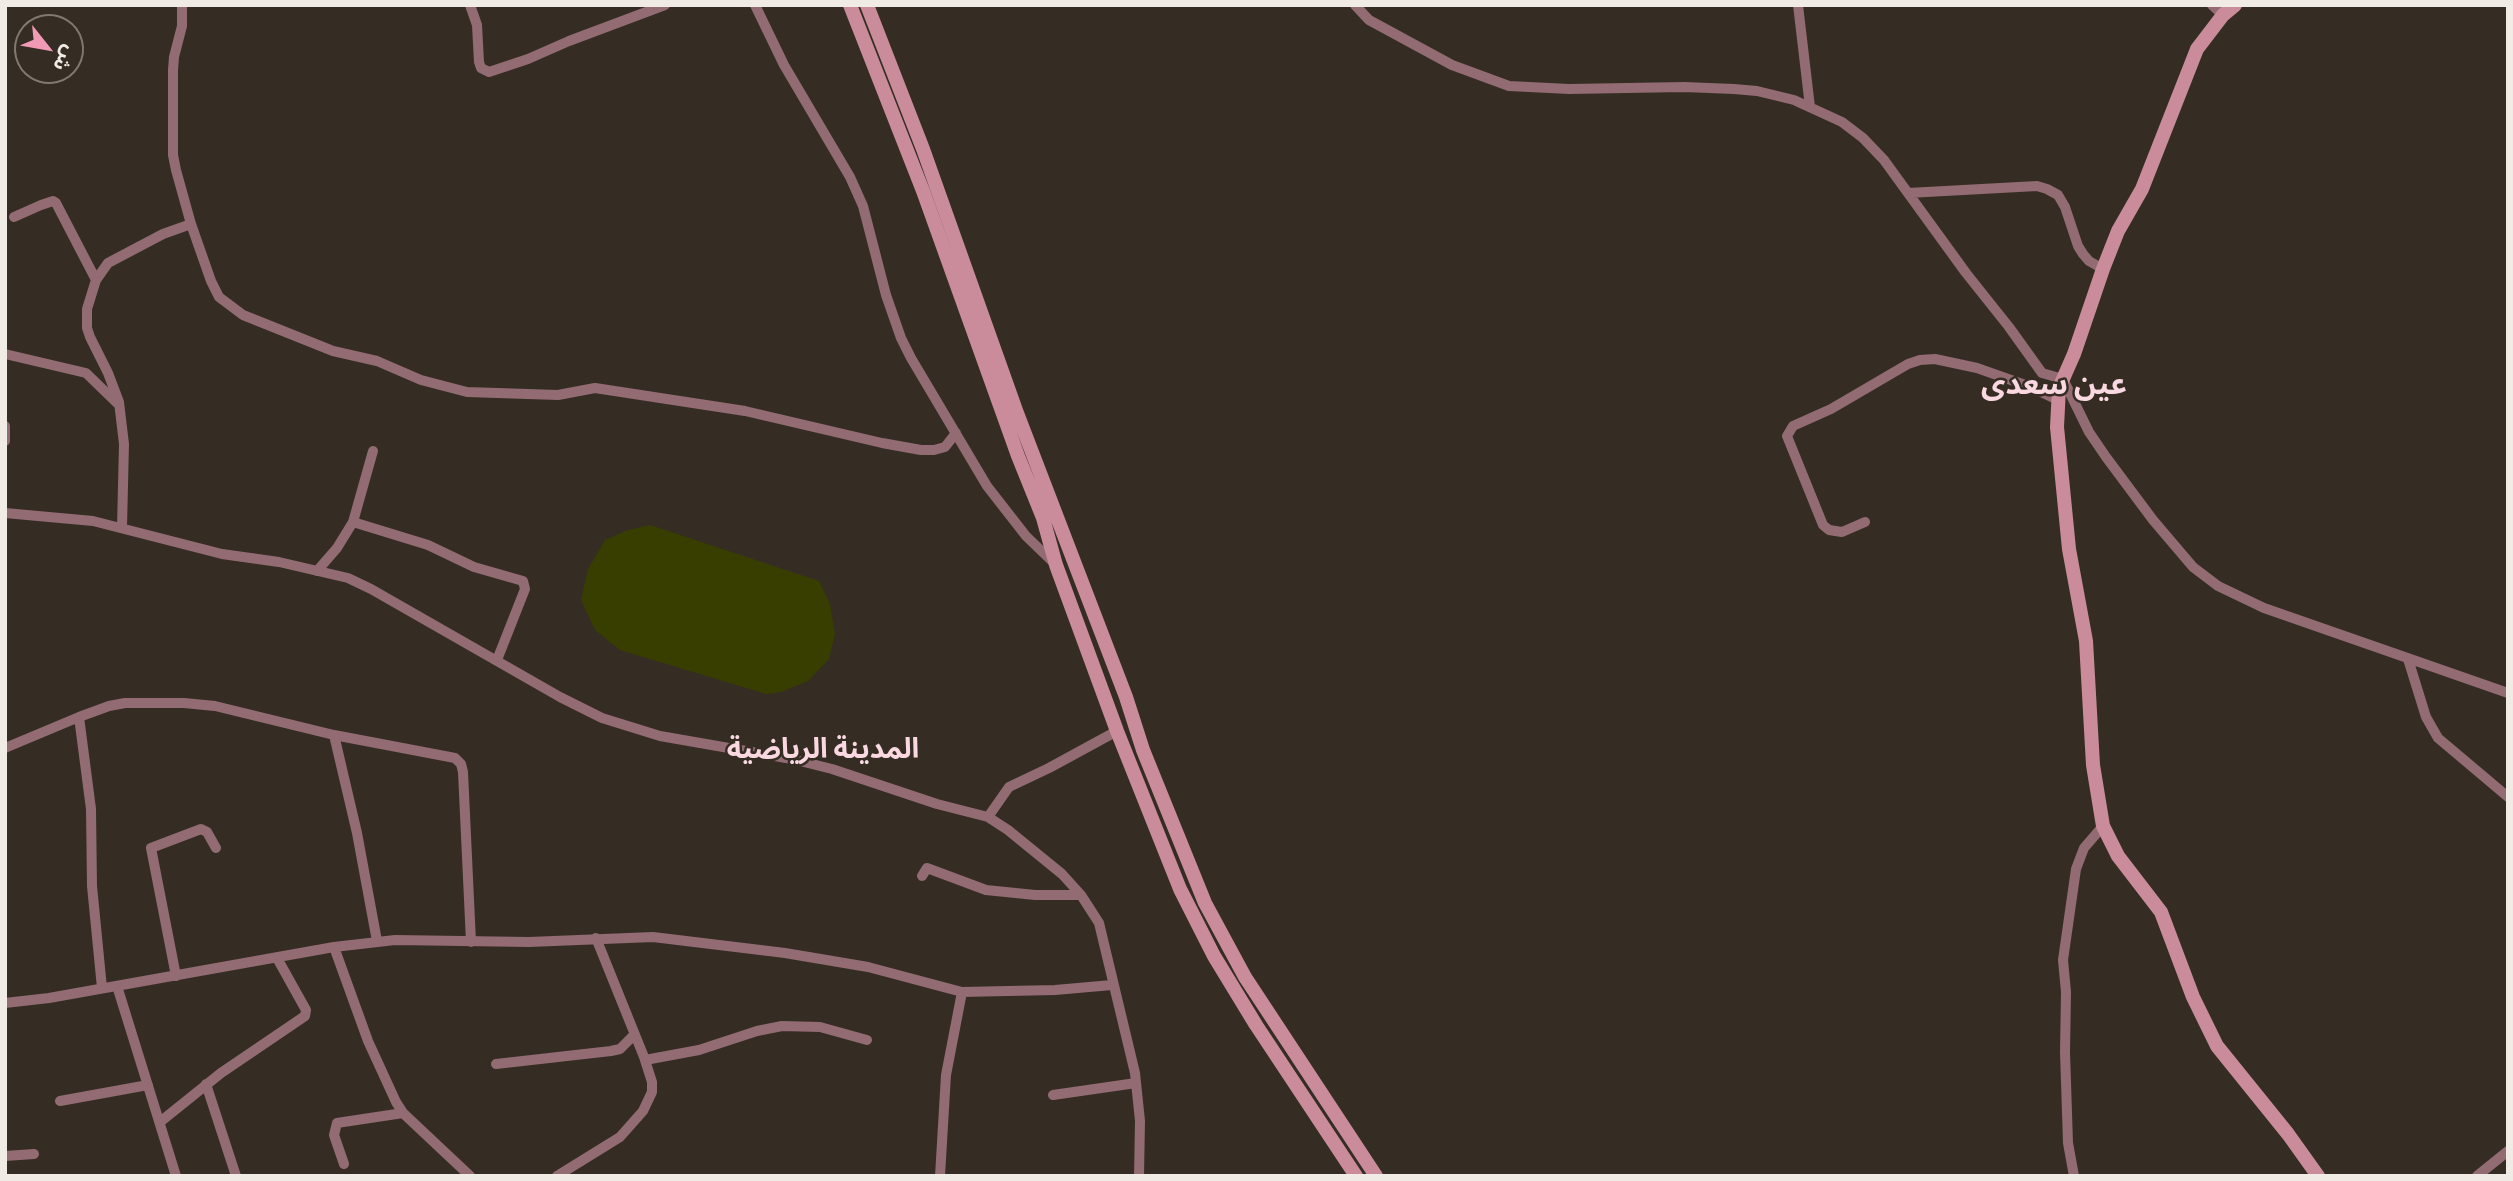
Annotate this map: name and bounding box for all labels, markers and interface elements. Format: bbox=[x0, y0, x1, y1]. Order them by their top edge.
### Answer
north arrow bbox=[14, 14, 84, 84]
text: ش bbox=[48, 41, 82, 76]
district label: عين سعدى bbox=[1981, 367, 2127, 403]
district label: المدينة الرياضية bbox=[727, 733, 919, 767]

